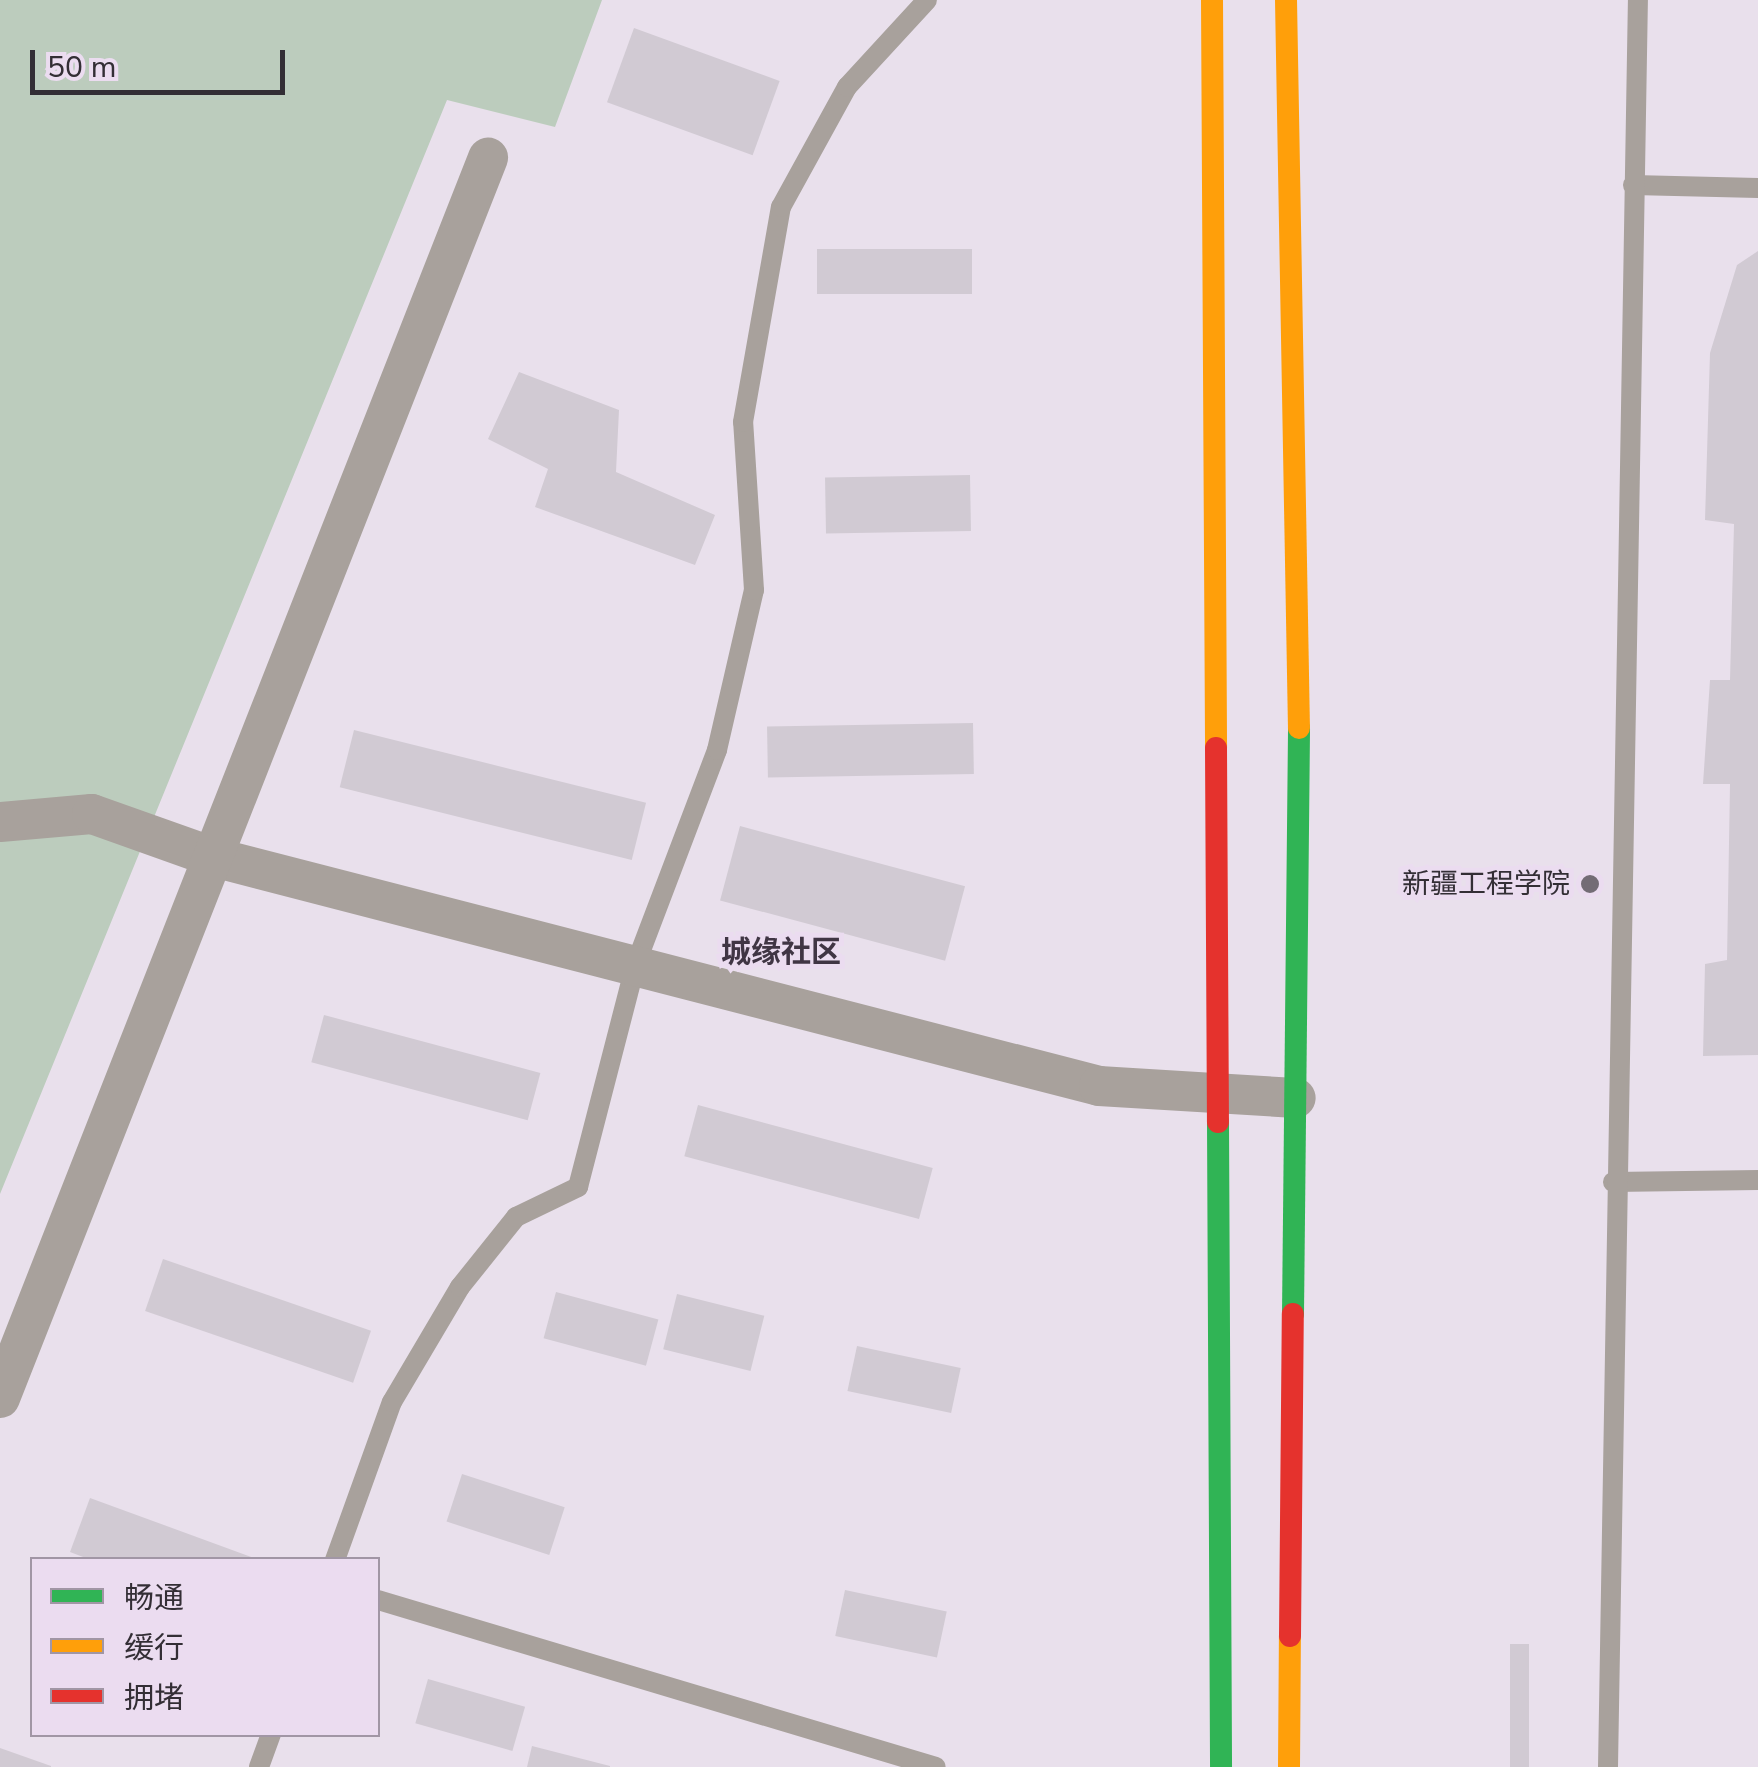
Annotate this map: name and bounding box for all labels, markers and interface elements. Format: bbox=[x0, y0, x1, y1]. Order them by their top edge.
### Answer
scale bar bbox=[35, 30, 290, 92]
text: 50 m bbox=[47, 47, 116, 88]
place label: 新疆工程学院 bbox=[1402, 867, 1570, 901]
marker: 新疆工程学院 bbox=[1579, 873, 1601, 895]
district label: 城缘社区 bbox=[721, 935, 841, 971]
legend bbox=[30, 1557, 380, 1737]
text: 畅通 bbox=[124, 1578, 184, 1619]
text: 缓行 bbox=[124, 1628, 184, 1669]
text: 拥堵 bbox=[124, 1678, 184, 1719]

